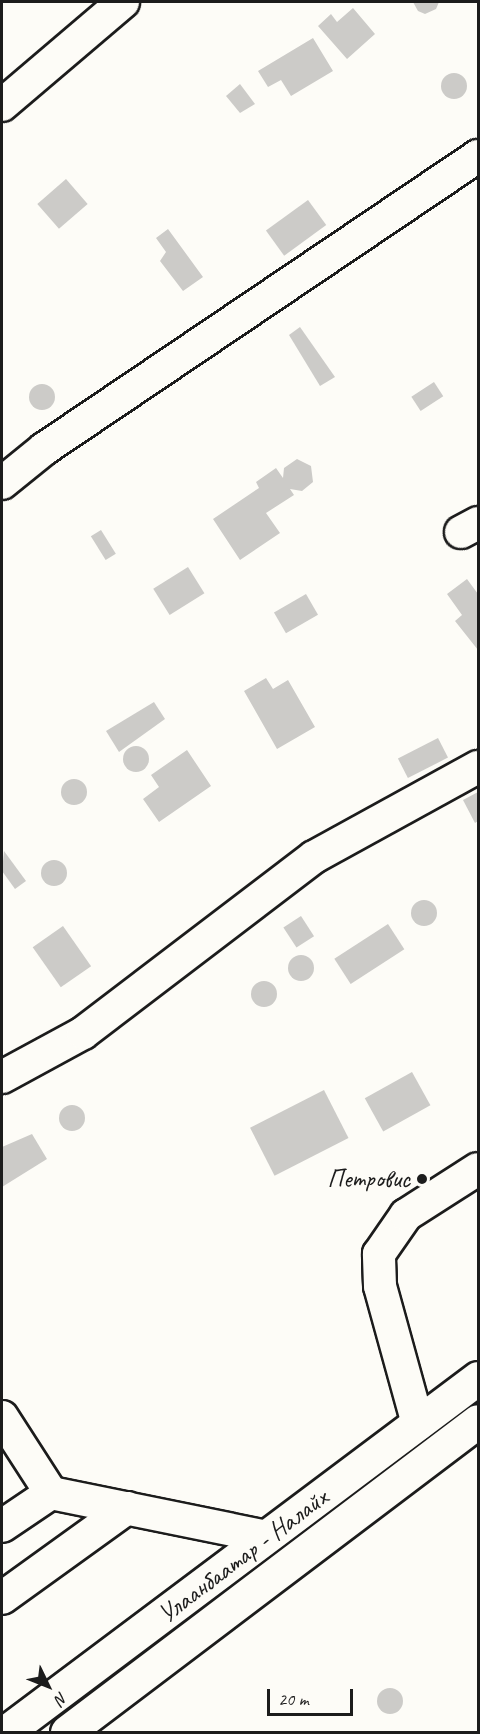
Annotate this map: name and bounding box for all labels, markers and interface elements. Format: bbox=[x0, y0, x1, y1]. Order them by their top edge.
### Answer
place label: Петровис bbox=[327, 1163, 410, 1195]
marker: Петровис bbox=[415, 1172, 429, 1186]
street label: Улаанбаатар - Налайх bbox=[152, 1482, 334, 1630]
north arrow bbox=[18, 1656, 78, 1716]
scale bar bbox=[270, 1677, 356, 1715]
text: N bbox=[50, 1688, 72, 1709]
text: 20 m bbox=[278, 1688, 309, 1710]

